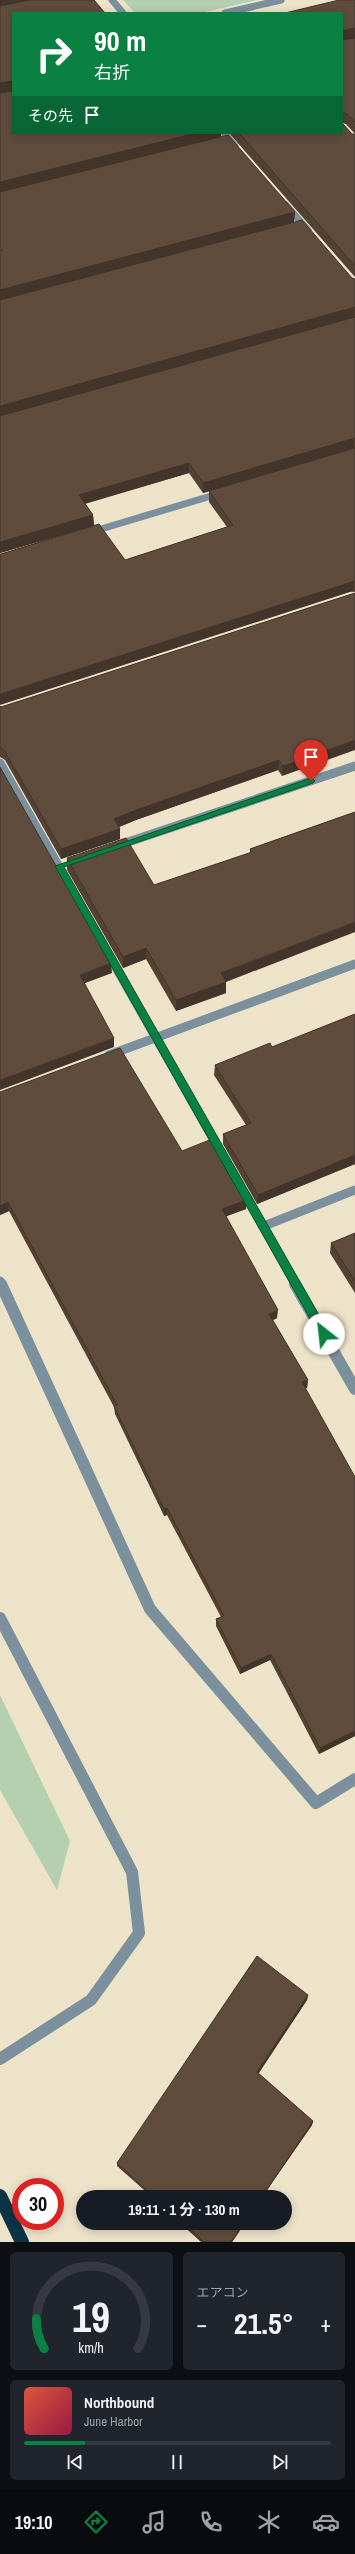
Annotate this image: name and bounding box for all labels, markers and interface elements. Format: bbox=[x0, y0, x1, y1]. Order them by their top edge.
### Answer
text: 90 m bbox=[94, 22, 146, 60]
icon: right bbox=[28, 28, 80, 80]
text: 右折 bbox=[94, 60, 130, 85]
icon: arrive bbox=[81, 104, 103, 126]
text: その先 bbox=[28, 105, 73, 126]
pin bbox=[294, 740, 328, 781]
icon: arrive bbox=[300, 746, 322, 768]
position arrow bbox=[303, 1313, 345, 1355]
speed limit sign: 30 bbox=[12, 2178, 64, 2230]
text: 19:11 · 1 分 · 130 m bbox=[128, 2199, 240, 2220]
text: エアコン bbox=[197, 2284, 249, 2301]
text: 19 bbox=[72, 2289, 110, 2345]
text: 21.5° bbox=[234, 2303, 294, 2343]
text: − bbox=[197, 2309, 207, 2339]
text: + bbox=[320, 2309, 331, 2339]
text: km/h bbox=[79, 2338, 104, 2357]
text: Northbound bbox=[84, 2392, 154, 2413]
text: June Harbor bbox=[84, 2413, 143, 2430]
icon: previous bbox=[64, 2451, 86, 2473]
icon: pause bbox=[166, 2451, 188, 2473]
icon: next bbox=[269, 2451, 291, 2473]
icon: directions bbox=[82, 2508, 110, 2536]
icon: music bbox=[140, 2508, 168, 2536]
icon: phone bbox=[197, 2508, 225, 2536]
icon: climate bbox=[255, 2508, 283, 2536]
icon: car bbox=[312, 2508, 340, 2536]
text: 19:10 bbox=[15, 2510, 53, 2535]

